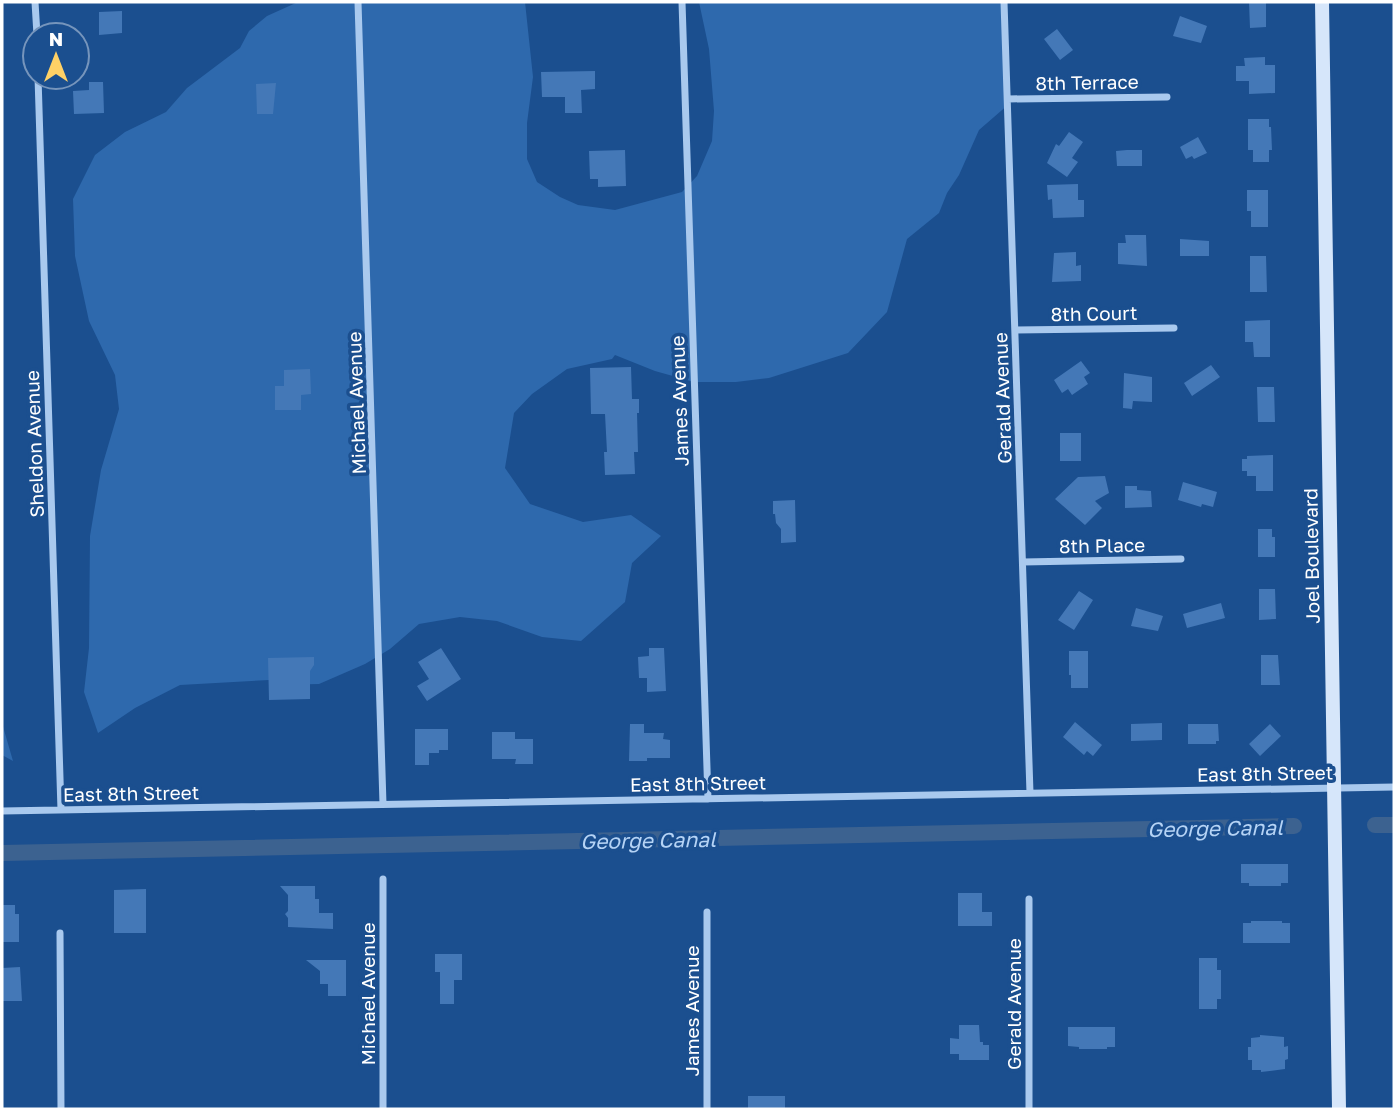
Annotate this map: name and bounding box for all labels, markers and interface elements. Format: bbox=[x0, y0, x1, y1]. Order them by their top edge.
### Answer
north arrow bbox=[21, 21, 91, 91]
text: N bbox=[49, 27, 63, 50]
street label: 8th Terrace bbox=[1035, 70, 1139, 94]
street label: 8th Court bbox=[1050, 301, 1138, 325]
street label: Michael Avenue bbox=[342, 331, 370, 475]
street label: Gerald Avenue bbox=[988, 332, 1016, 464]
street label: James Avenue bbox=[665, 335, 693, 467]
street label: Sheldon Avenue bbox=[20, 370, 48, 518]
street label: Joel Boulevard bbox=[1298, 488, 1324, 624]
street label: 8th Place bbox=[1059, 533, 1145, 557]
street label: East 8th Street bbox=[1197, 760, 1333, 786]
street label: East 8th Street bbox=[630, 770, 766, 796]
street label: East 8th Street bbox=[63, 780, 199, 806]
water label: George Canal bbox=[1147, 814, 1284, 842]
water label: George Canal bbox=[580, 826, 717, 854]
street label: Michael Avenue bbox=[356, 922, 379, 1066]
street label: Gerald Avenue bbox=[1002, 938, 1025, 1070]
street label: James Avenue bbox=[680, 945, 703, 1077]

